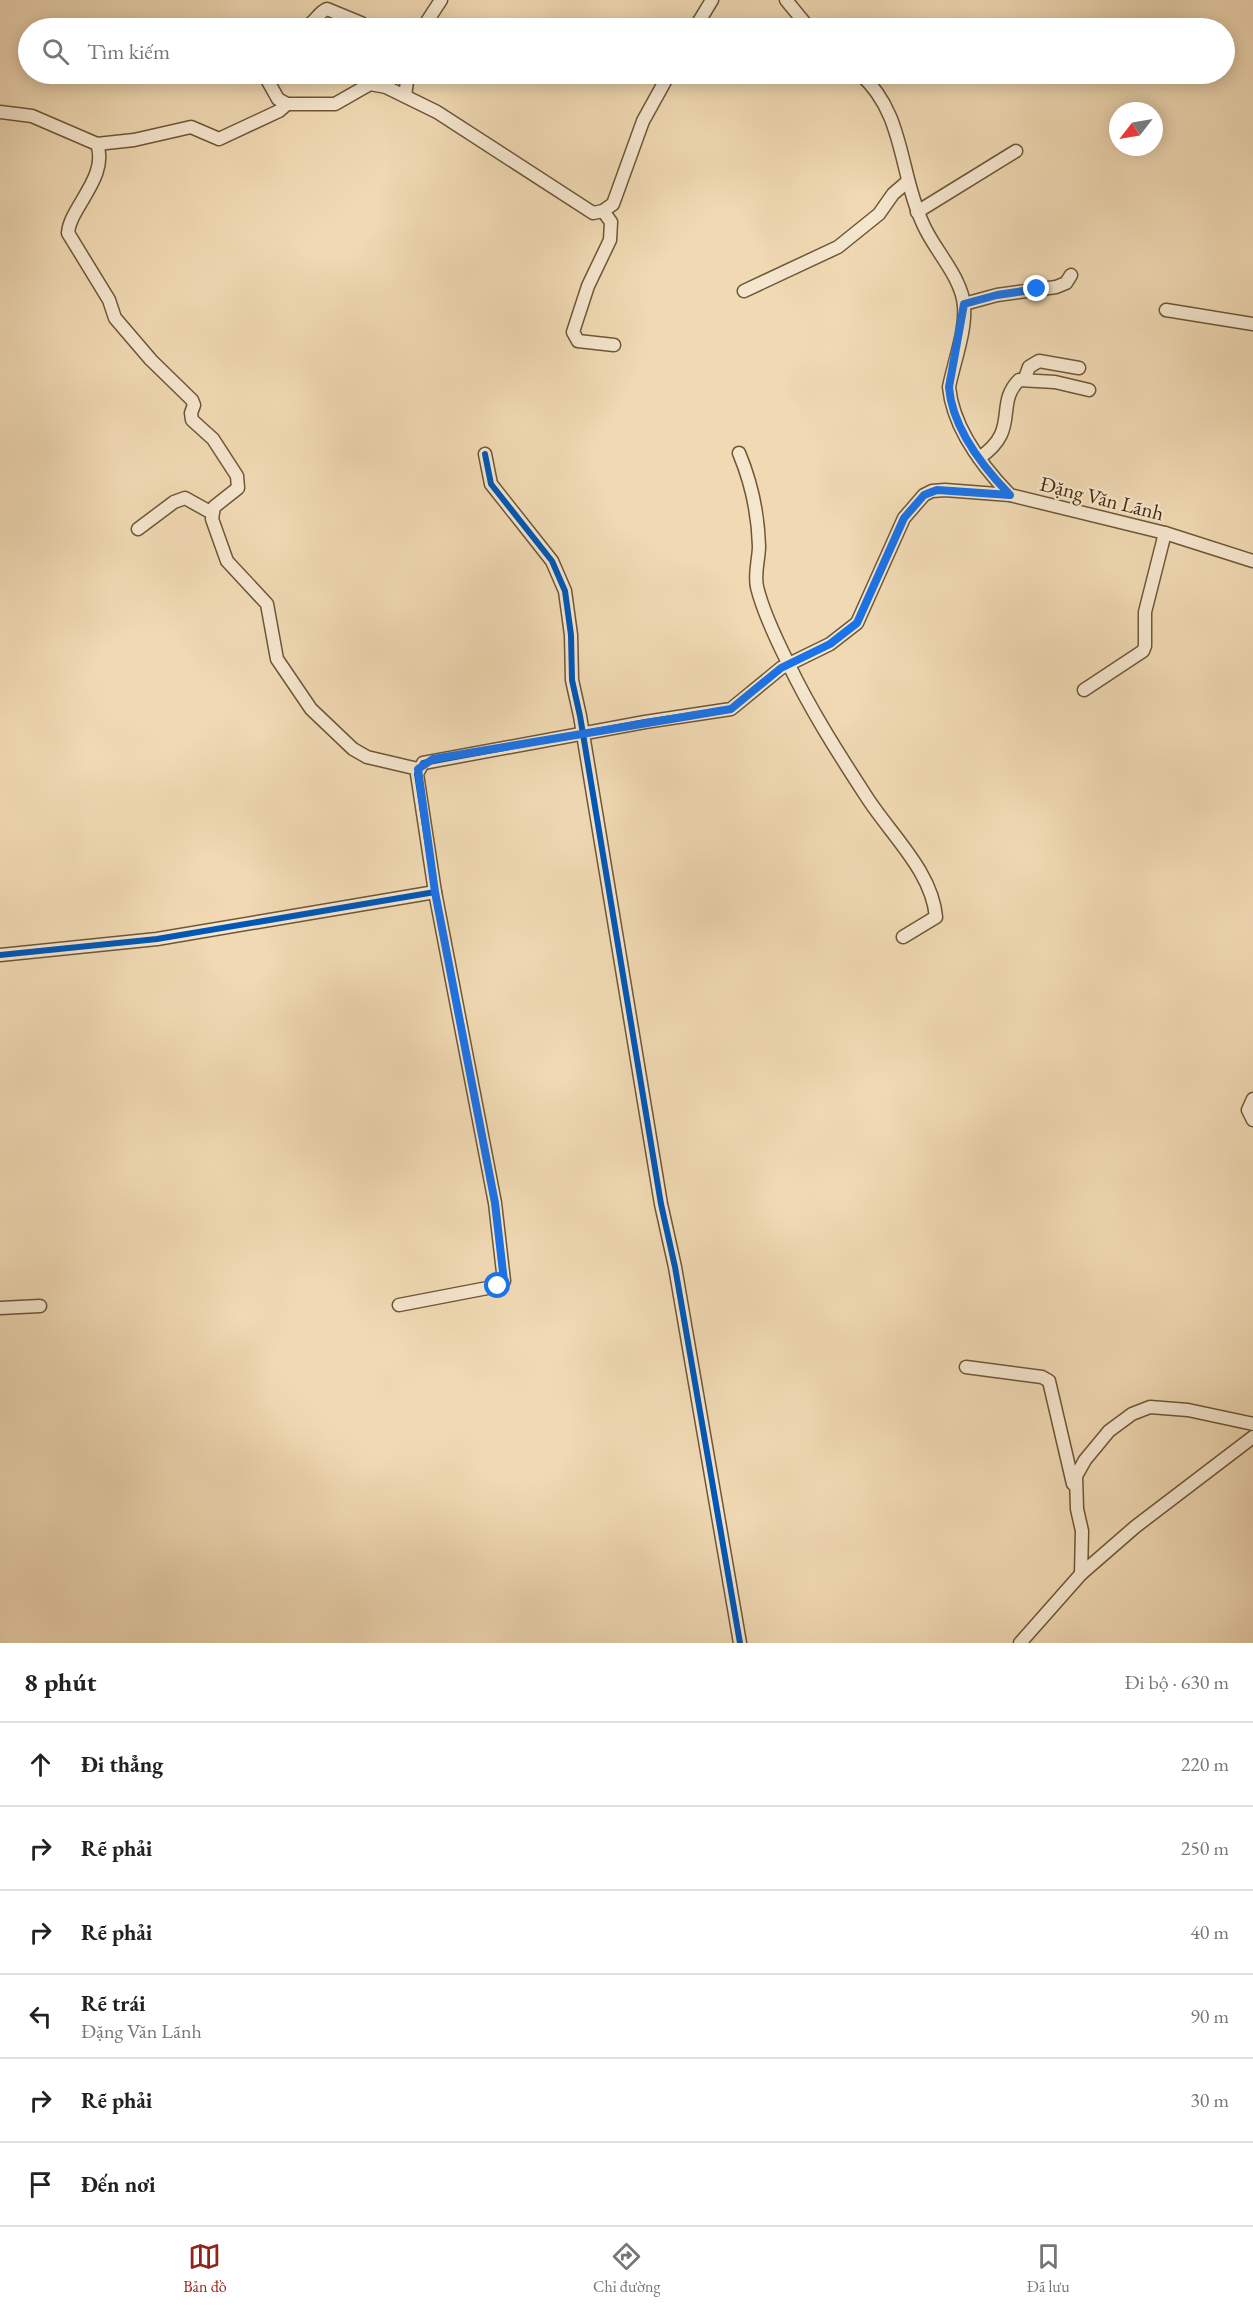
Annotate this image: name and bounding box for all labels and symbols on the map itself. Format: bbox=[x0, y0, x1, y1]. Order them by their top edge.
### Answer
north arrow bbox=[1109, 102, 1163, 156]
route end bbox=[1023, 275, 1049, 301]
street label: Đặng Văn Lãnh bbox=[1037, 470, 1167, 526]
route start bbox=[484, 1272, 510, 1298]

